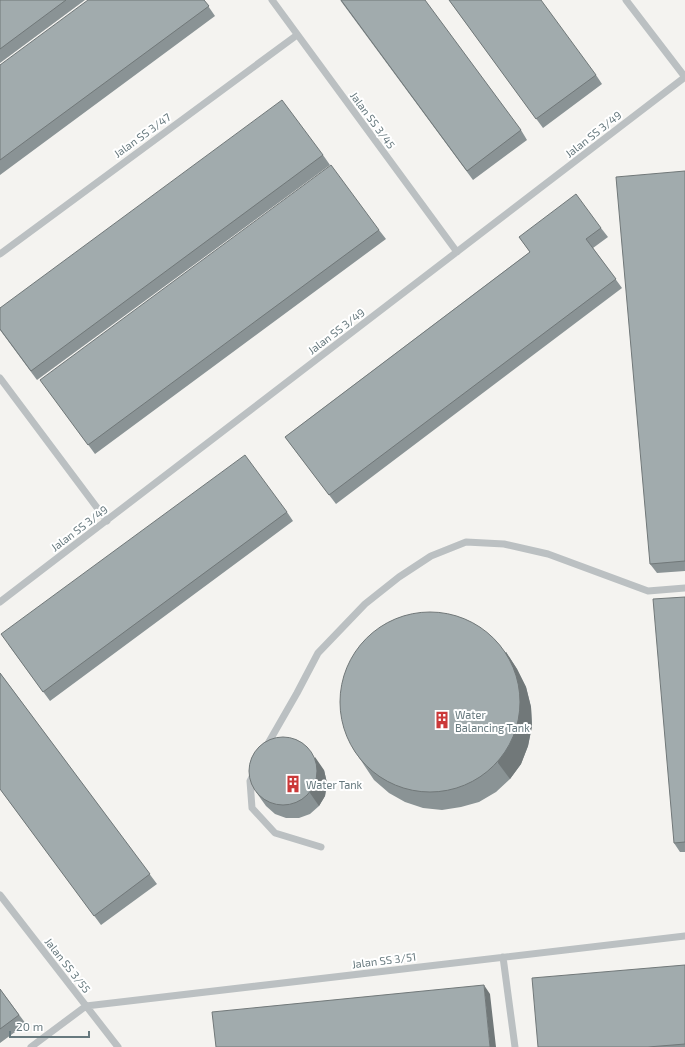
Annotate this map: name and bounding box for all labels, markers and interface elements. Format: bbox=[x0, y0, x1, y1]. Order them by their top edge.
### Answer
street label: Jalan SS 3/45 bbox=[348, 89, 398, 151]
street label: Jalan SS 3/49 bbox=[562, 108, 624, 160]
street label: Jalan SS 3/47 bbox=[111, 110, 173, 160]
street label: Jalan SS 3/49 bbox=[305, 305, 367, 357]
street label: Jalan SS 3/49 bbox=[48, 502, 110, 554]
place label: Water Balancing Tank bbox=[455, 708, 530, 734]
building icon: Water Balancing Tank bbox=[432, 710, 452, 730]
building icon: Water Tank bbox=[283, 774, 303, 794]
place label: Water Tank bbox=[306, 778, 363, 791]
street label: Jalan SS 3/55 bbox=[42, 935, 94, 995]
street label: Jalan SS 3/51 bbox=[351, 950, 417, 970]
scale bar bbox=[10, 1013, 89, 1039]
text: 20 m bbox=[16, 1019, 43, 1033]

